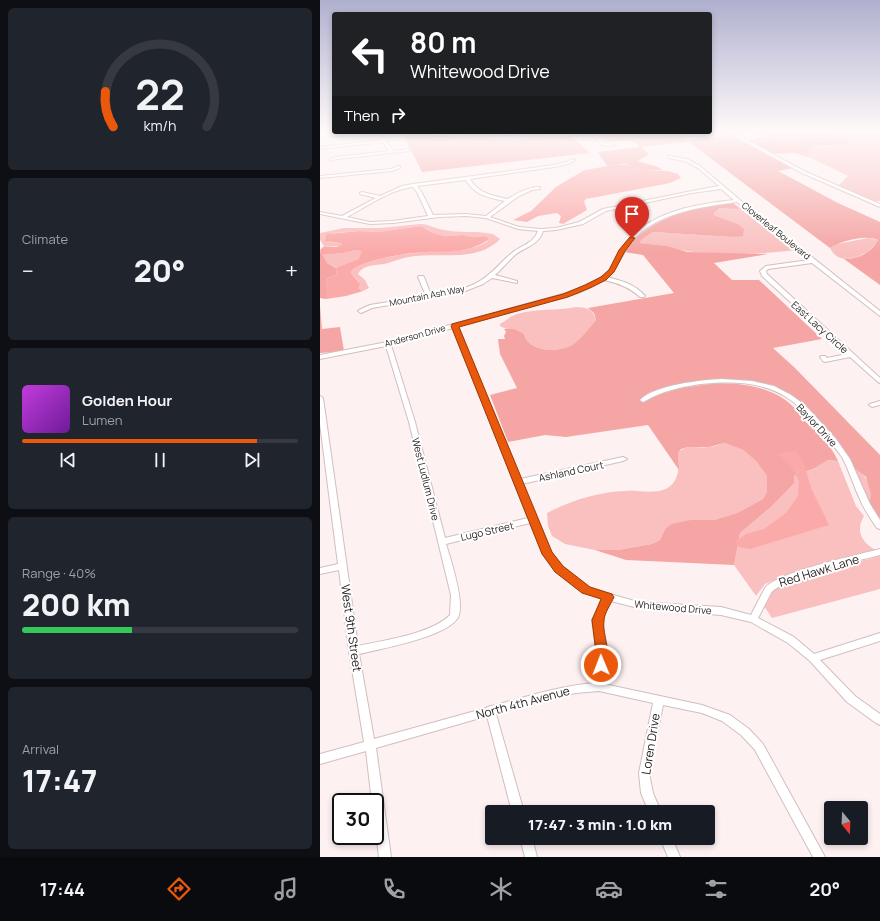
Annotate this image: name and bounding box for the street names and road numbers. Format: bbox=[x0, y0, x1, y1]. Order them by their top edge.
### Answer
street label: Cloverleaf Boulevard bbox=[739, 199, 813, 262]
street label: Mountain Ash Way bbox=[388, 282, 466, 309]
street label: East Lacy Circle bbox=[788, 298, 852, 357]
street label: Anderson Drive bbox=[383, 321, 447, 350]
street label: Baylor Drive bbox=[793, 401, 841, 450]
street label: West Ludlum Drive bbox=[409, 436, 443, 522]
street label: Ashland Court bbox=[537, 457, 605, 485]
street label: Lugo Street bbox=[459, 518, 515, 544]
street label: Red Hawk Lane bbox=[777, 550, 861, 591]
street label: West 9th Street bbox=[337, 583, 366, 673]
street label: Whitewood Drive bbox=[634, 597, 712, 617]
street label: North 4th Avenue bbox=[474, 682, 572, 723]
street label: Loren Drive bbox=[637, 712, 664, 776]

